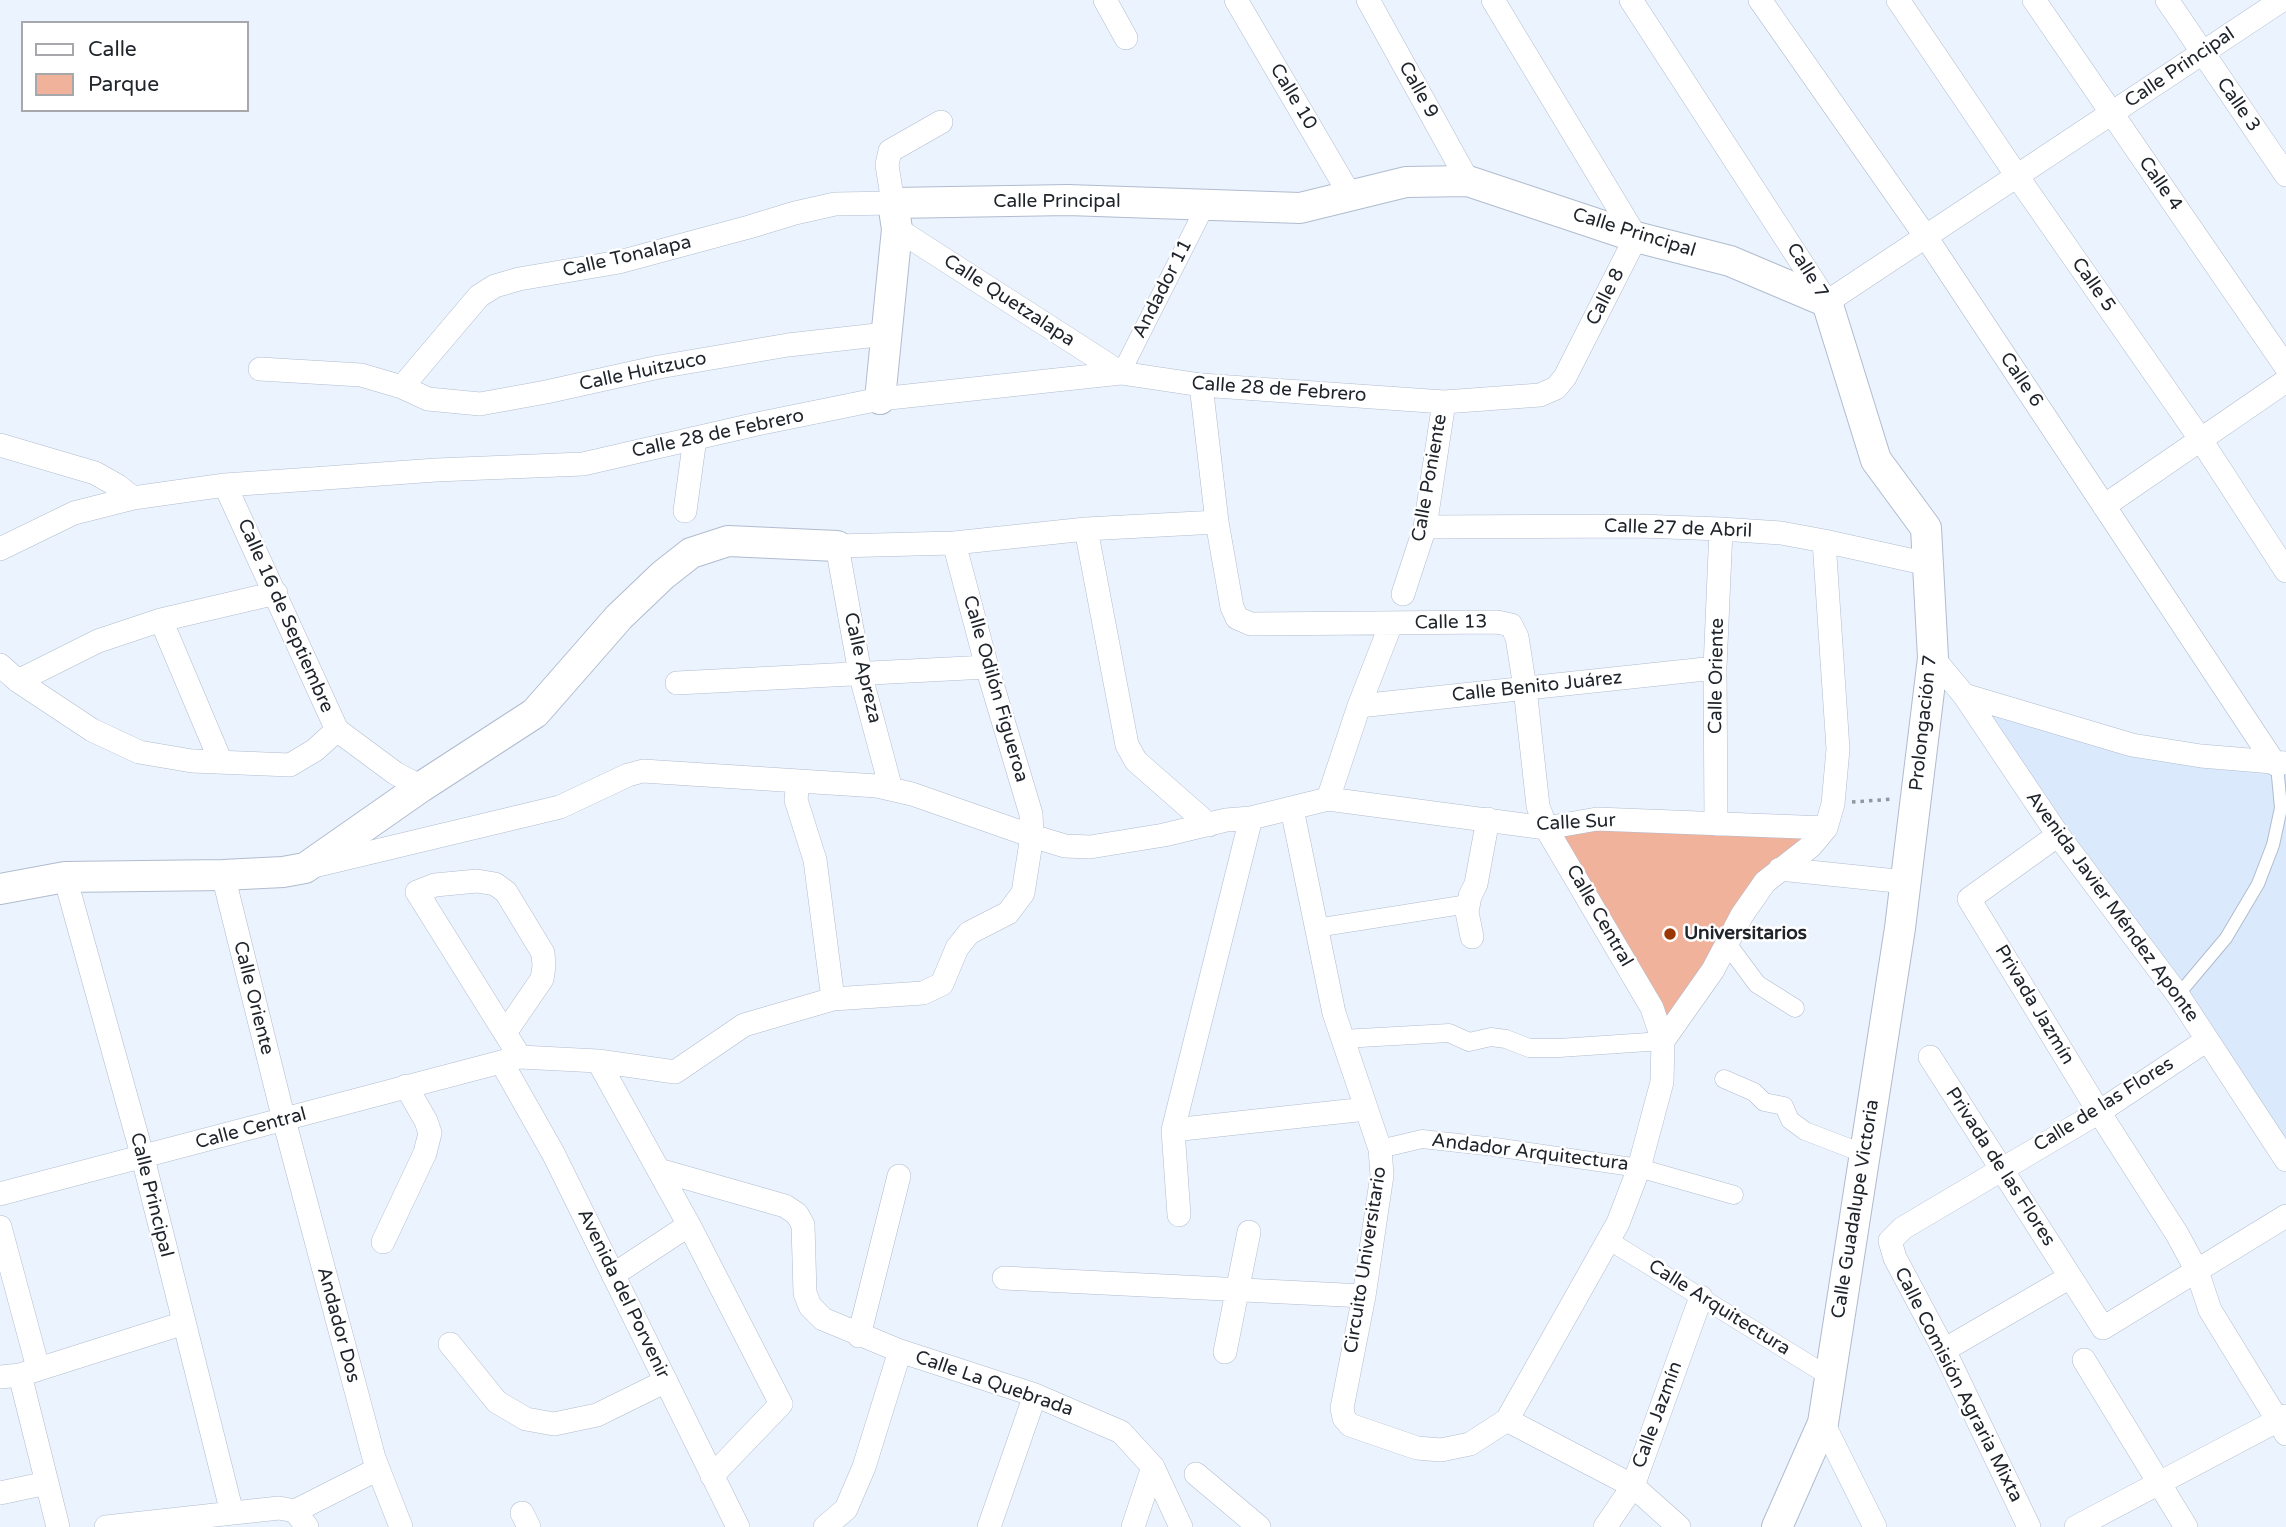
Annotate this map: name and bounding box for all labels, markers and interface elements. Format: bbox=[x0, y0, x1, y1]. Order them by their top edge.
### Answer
legend bbox=[21, 21, 248, 112]
street label: Calle Principal bbox=[2121, 23, 2239, 113]
text: Calle bbox=[88, 37, 137, 62]
street label: Calle 9 bbox=[1393, 58, 1443, 122]
street label: Calle 10 bbox=[1264, 60, 1322, 134]
text: Parque bbox=[88, 72, 159, 97]
street label: Calle 3 bbox=[2211, 73, 2265, 137]
street label: Calle 4 bbox=[2133, 152, 2187, 216]
street label: Calle Principal bbox=[993, 191, 1121, 213]
street label: Calle Principal bbox=[1570, 203, 1698, 263]
street label: Calle Tonalapa bbox=[560, 231, 694, 283]
street label: Andador 11 bbox=[1128, 236, 1198, 342]
street label: Calle 7 bbox=[1781, 239, 1833, 303]
street label: Calle Quetzalapa bbox=[939, 250, 1079, 352]
street label: Calle 5 bbox=[2066, 253, 2120, 317]
street label: Calle 8 bbox=[1582, 265, 1630, 329]
street label: Calle Huitzuco bbox=[577, 347, 709, 397]
street label: Calle 6 bbox=[1995, 348, 2047, 412]
street label: Calle 28 de Febrero bbox=[1191, 373, 1367, 407]
street label: Calle 28 de Febrero bbox=[630, 405, 806, 463]
street label: Calle Poniente bbox=[1408, 412, 1452, 544]
street label: Calle 27 de Abril bbox=[1603, 515, 1753, 543]
street label: Calle 16 de Septiembre bbox=[232, 516, 338, 716]
street label: Calle Odilón Figueroa bbox=[957, 593, 1033, 785]
street label: Calle Apreza bbox=[838, 610, 886, 726]
street label: Calle 13 bbox=[1414, 611, 1488, 635]
street label: Calle Oriente bbox=[1705, 618, 1729, 734]
street label: Prolongación 7 bbox=[1906, 654, 1942, 792]
street label: Calle Benito Juárez bbox=[1451, 667, 1623, 707]
street label: Avenida Javier Méndez Aponte bbox=[2021, 787, 2203, 1027]
street label: Calle Sur bbox=[1536, 810, 1616, 836]
street label: Calle Central bbox=[1561, 861, 1637, 971]
place label: Universitarios bbox=[1684, 923, 1807, 945]
marker: Universitarios bbox=[1662, 926, 1678, 942]
street label: Calle Oriente bbox=[228, 939, 278, 1057]
street label: Privada Jazmín bbox=[1989, 941, 2079, 1069]
street label: Calle de las Flores bbox=[2030, 1053, 2178, 1157]
street label: Privada de las Flores bbox=[1940, 1083, 2060, 1251]
street label: Calle Guadalupe Victoria bbox=[1827, 1098, 1885, 1320]
street label: Calle Central bbox=[193, 1103, 309, 1155]
street label: Calle Principal bbox=[125, 1130, 177, 1260]
street label: Andador Arquitectura bbox=[1430, 1130, 1630, 1176]
street label: Circuito Universitario bbox=[1340, 1165, 1392, 1355]
street label: Avenida del Porvenir bbox=[572, 1205, 674, 1383]
street label: Calle Arquitectura bbox=[1644, 1255, 1794, 1361]
street label: Calle Comisión Agraria Mixta bbox=[1889, 1264, 2027, 1506]
street label: Andador Dos bbox=[312, 1265, 364, 1385]
street label: Calle La Quebrada bbox=[912, 1346, 1076, 1422]
street label: Calle Jazmín bbox=[1628, 1359, 1688, 1471]

